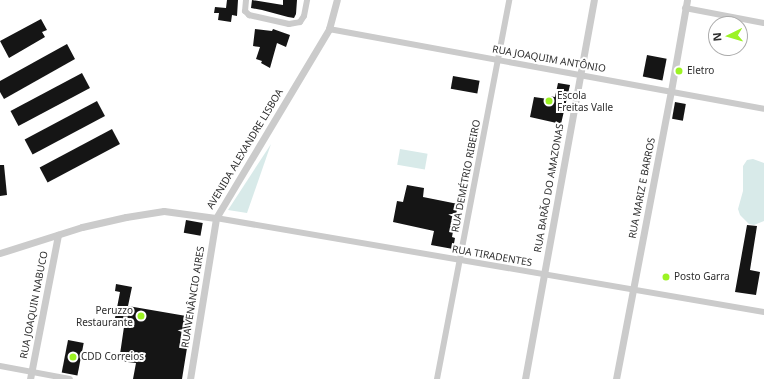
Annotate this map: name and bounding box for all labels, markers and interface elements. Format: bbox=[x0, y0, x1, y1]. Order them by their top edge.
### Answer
north arrow bbox=[708, 16, 748, 56]
text: N bbox=[709, 32, 724, 42]
street label: RUA JOAQUIM ANTÔNIO bbox=[491, 43, 607, 75]
place label: Eletro bbox=[687, 65, 714, 77]
marker: Eletro bbox=[674, 66, 684, 76]
street label: AVENIDA ALEXANDRE LISBOA bbox=[204, 87, 286, 211]
place label: Escola Freitas Valle bbox=[557, 89, 613, 112]
marker: Escola Freitas Valle bbox=[544, 96, 554, 106]
street label: RUA DEMÉTRIO RIBEIRO bbox=[449, 119, 483, 233]
street label: RUA BARÃO DO AMAZONAS bbox=[532, 123, 566, 253]
street label: RUA MARIZ E BARROS bbox=[626, 136, 658, 240]
street label: RUA TIRADENTES bbox=[451, 243, 533, 269]
street label: RUA VENÂNCIO AIRES bbox=[179, 245, 207, 349]
street label: RUA JOAQUIN NABUCO bbox=[18, 250, 50, 360]
place label: Posto Garra bbox=[674, 271, 730, 283]
marker: Posto Garra bbox=[661, 272, 671, 282]
place label: Peruzzo Restaurante bbox=[76, 304, 133, 328]
marker: Peruzzo Restaurante bbox=[136, 311, 146, 321]
place label: CDD Correios bbox=[81, 351, 144, 363]
marker: CDD Correios bbox=[68, 352, 78, 362]

